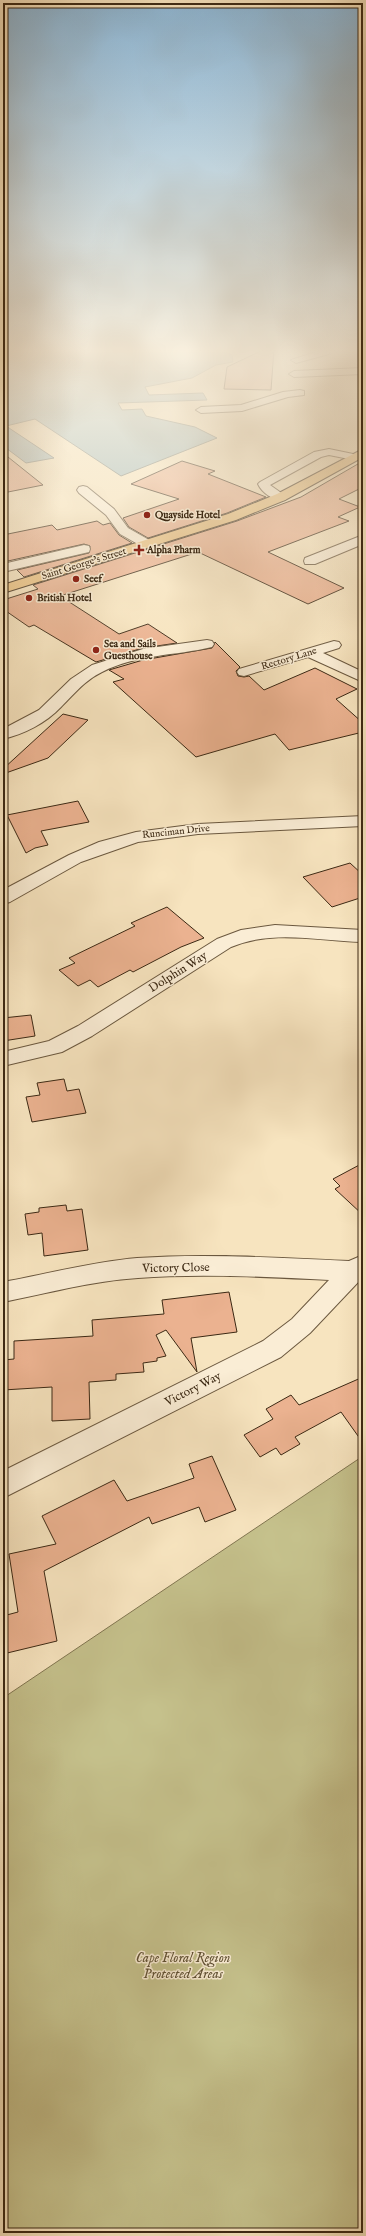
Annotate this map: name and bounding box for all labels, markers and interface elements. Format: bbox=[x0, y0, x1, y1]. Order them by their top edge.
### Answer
place label: Quayside Hotel bbox=[155, 509, 221, 522]
marker: Quayside Hotel bbox=[142, 510, 152, 520]
place label: Alpha Pharm bbox=[146, 544, 201, 557]
street label: Saint George's Street bbox=[40, 545, 128, 583]
marker: Alpha Pharm bbox=[134, 545, 144, 555]
place label: Seef bbox=[84, 573, 104, 586]
marker: Seef bbox=[71, 574, 81, 584]
place label: British Hotel bbox=[37, 592, 92, 605]
marker: British Hotel bbox=[24, 593, 34, 603]
place label: Sea and Sails Guesthouse bbox=[104, 638, 156, 663]
street label: Rectory Lane bbox=[260, 644, 319, 674]
marker: Sea and Sails Guesthouse bbox=[91, 645, 101, 655]
street label: Runciman Drive bbox=[142, 822, 211, 842]
street label: Dolphin Way bbox=[146, 948, 211, 997]
street label: Victory Close bbox=[141, 1260, 210, 1276]
street label: Victory Way bbox=[161, 1368, 224, 1410]
park label: Cape Floral Region Protected Areas bbox=[136, 1949, 230, 1983]

